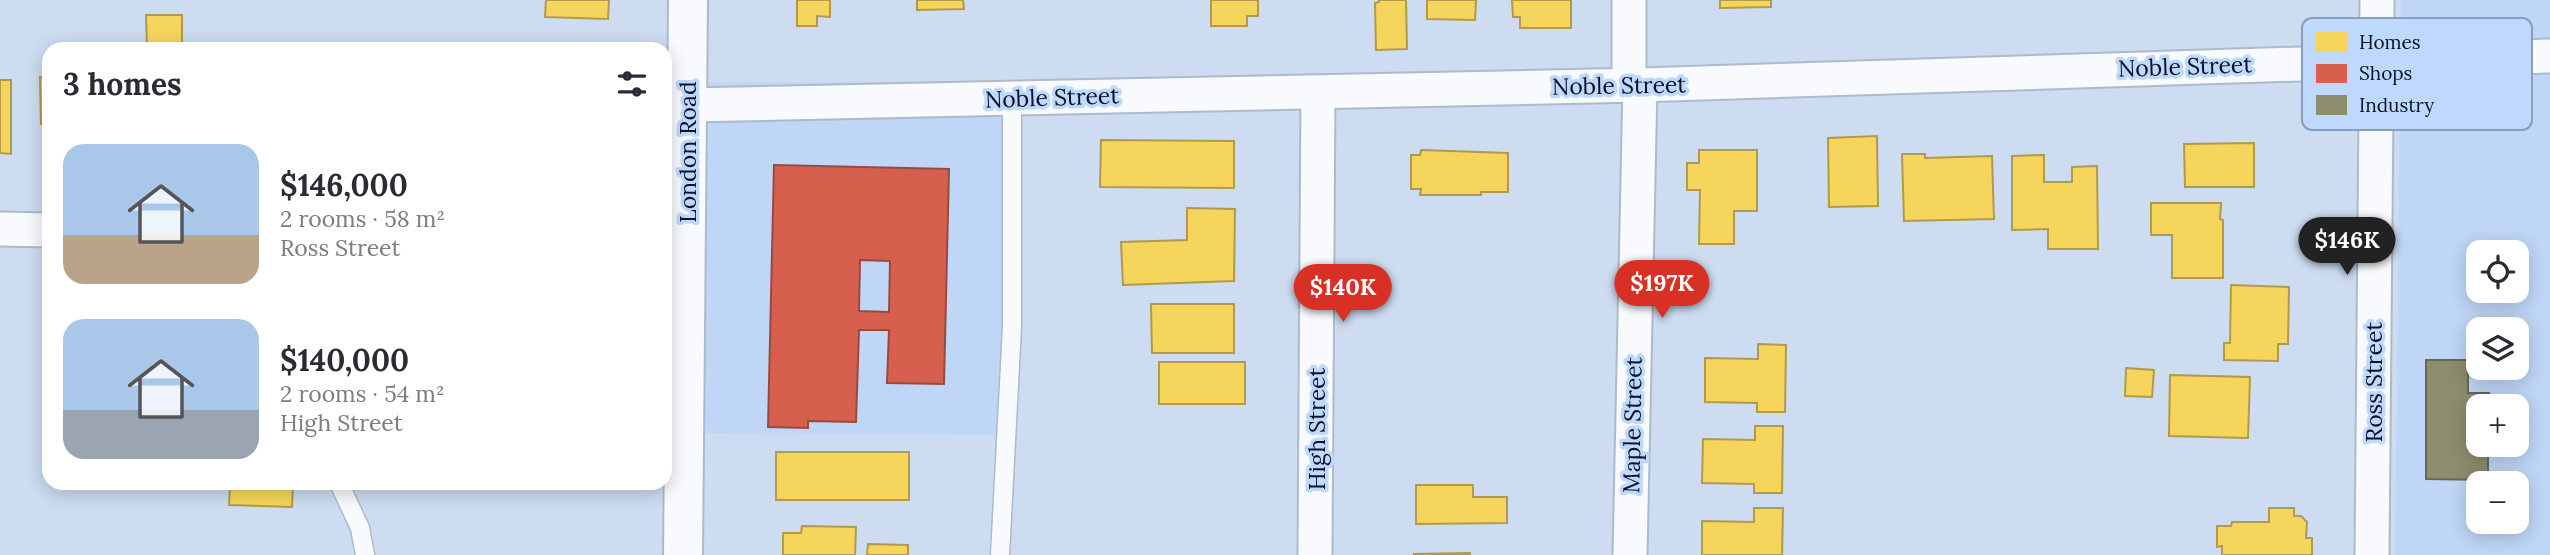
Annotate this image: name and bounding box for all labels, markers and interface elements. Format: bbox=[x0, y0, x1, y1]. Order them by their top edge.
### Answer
legend bbox=[2302, 18, 2532, 130]
text: Homes bbox=[2359, 30, 2421, 54]
street label: Noble Street bbox=[2117, 49, 2253, 83]
text: Shops bbox=[2359, 61, 2413, 85]
text: 3 homes bbox=[63, 65, 182, 103]
icon: filters bbox=[613, 65, 651, 103]
street label: Noble Street bbox=[1552, 69, 1686, 101]
street label: Noble Street bbox=[984, 80, 1120, 114]
street label: London Road bbox=[673, 81, 702, 223]
text: Industry bbox=[2359, 93, 2434, 117]
text: $146,000 bbox=[280, 166, 408, 204]
icon: home bbox=[119, 172, 203, 256]
text: 2 rooms · 58 m² bbox=[280, 204, 445, 233]
pin: $146K bbox=[2298, 218, 2396, 277]
text: $146K bbox=[2314, 225, 2380, 254]
text: Ross Street bbox=[280, 233, 400, 262]
map controls bbox=[2466, 240, 2529, 534]
button: locate bbox=[2466, 240, 2529, 303]
pin: $197K bbox=[1613, 260, 1711, 320]
pin: $140K bbox=[1294, 264, 1392, 324]
text: $197K bbox=[1630, 268, 1694, 297]
text: $140K bbox=[1310, 272, 1376, 301]
button: layers bbox=[2466, 317, 2529, 380]
street label: Ross Street bbox=[2359, 322, 2388, 442]
text: $140,000 bbox=[280, 341, 409, 379]
icon: home bbox=[119, 347, 203, 431]
street label: Maple Street bbox=[1616, 356, 1648, 494]
street label: High Street bbox=[1302, 368, 1331, 490]
text: 2 rooms · 54 m² bbox=[280, 379, 445, 408]
button: + bbox=[2466, 394, 2529, 457]
text: High Street bbox=[280, 408, 403, 437]
button: − bbox=[2466, 471, 2529, 534]

